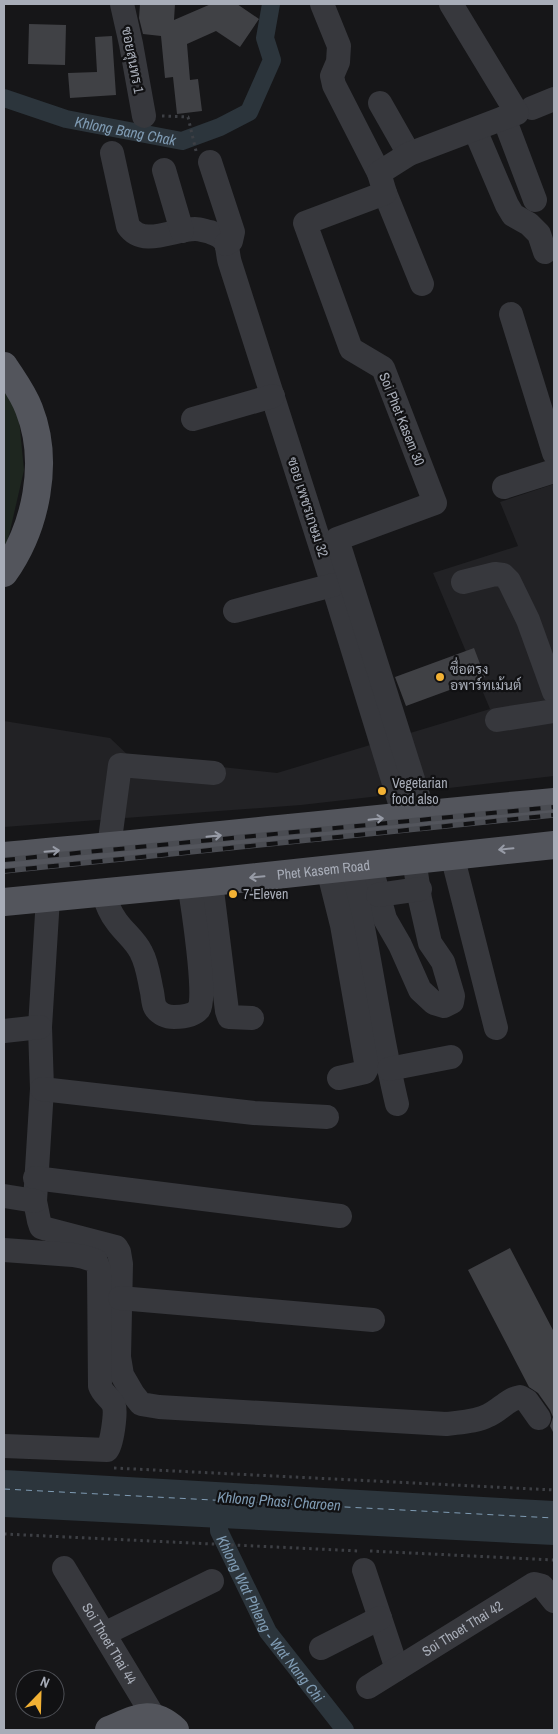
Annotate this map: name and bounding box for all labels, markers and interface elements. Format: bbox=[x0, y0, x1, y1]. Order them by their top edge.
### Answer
street label: ซอยสุนทร 1 bbox=[117, 25, 148, 96]
water label: Khlong Bang Chak bbox=[73, 110, 179, 150]
street label: Soi Phet Kasem 30 bbox=[375, 370, 429, 468]
street label: ซอย เพชรเกษม 32 bbox=[283, 455, 333, 559]
place label: ซื่อตรง อพาร์ทเม้นต์ bbox=[450, 657, 521, 694]
marker: ซื่อตรง อพาร์ทเม้นต์ bbox=[434, 671, 446, 683]
place label: Vegetarian food also bbox=[392, 774, 448, 808]
marker: Vegetarian food also bbox=[376, 785, 388, 797]
one-way arrow bbox=[367, 814, 383, 824]
one-way arrow bbox=[206, 831, 222, 841]
one-way arrow bbox=[498, 845, 514, 854]
one-way arrow bbox=[44, 847, 60, 856]
street label: Phet Kasem Road bbox=[276, 856, 371, 884]
one-way arrow bbox=[250, 872, 266, 882]
place label: 7-Eleven bbox=[243, 885, 288, 903]
marker: 7-Eleven bbox=[227, 888, 239, 900]
water label: Khlong Phasi Charoen bbox=[217, 1486, 342, 1516]
water label: Khlong Wat Phleng - Wat Nang Chi bbox=[212, 1531, 330, 1707]
street label: Soi Thoet Thai 42 bbox=[419, 1597, 506, 1660]
street label: Soi Thoet Thai 44 bbox=[78, 1599, 141, 1688]
north arrow bbox=[15, 1669, 65, 1719]
text: N bbox=[38, 1672, 52, 1692]

